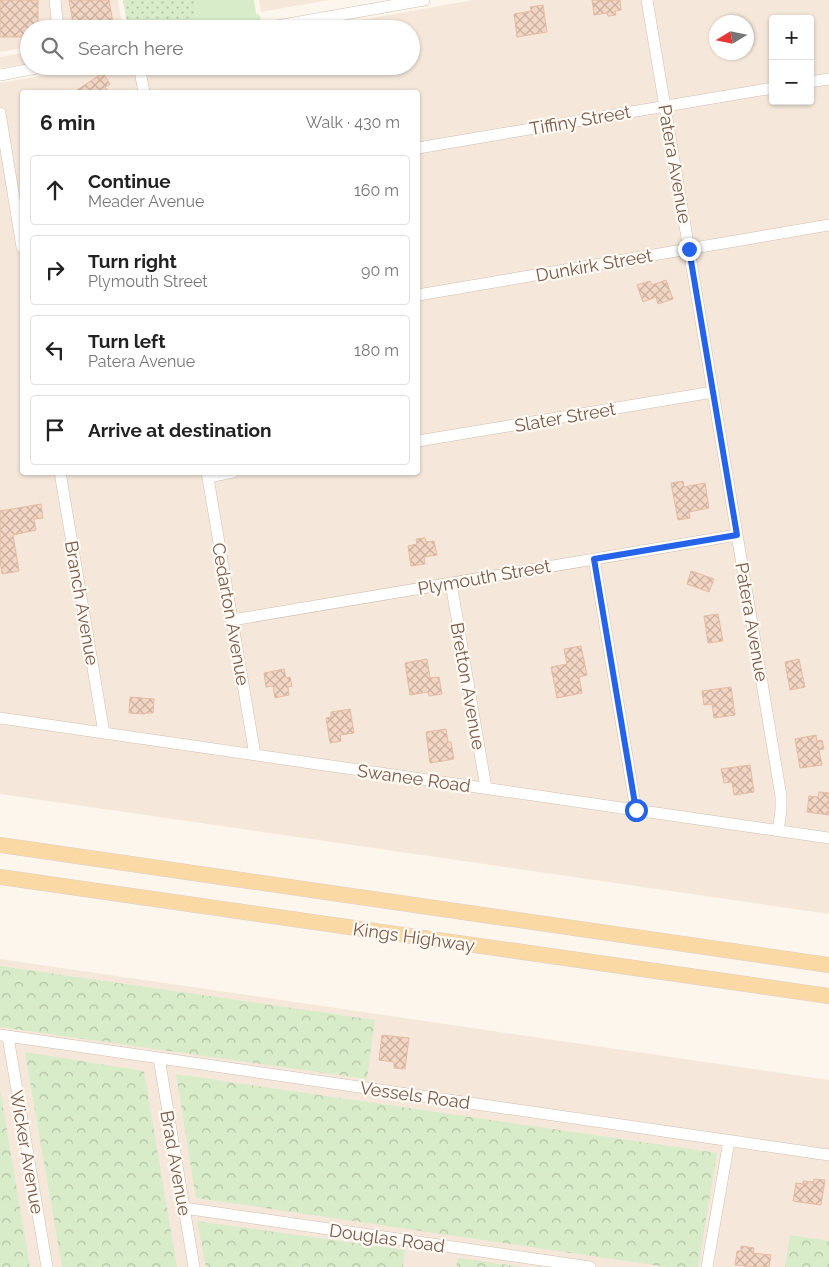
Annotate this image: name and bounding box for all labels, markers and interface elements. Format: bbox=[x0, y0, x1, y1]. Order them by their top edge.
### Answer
north arrow bbox=[709, 15, 754, 60]
map controls bbox=[769, 15, 814, 105]
button: + bbox=[769, 15, 814, 60]
search box bbox=[20, 20, 420, 75]
icon: search bbox=[38, 34, 66, 62]
text: Search here bbox=[78, 37, 184, 59]
button: − bbox=[769, 60, 814, 105]
street label: Tiffiny Street bbox=[528, 101, 632, 139]
street label: Patera Avenue bbox=[654, 103, 696, 226]
text: 6 min bbox=[40, 110, 95, 135]
text: Walk · 430 m bbox=[306, 113, 400, 132]
text: Continue bbox=[88, 170, 171, 192]
icon: ahead bbox=[41, 176, 69, 204]
text: 160 m bbox=[354, 181, 399, 200]
text: Meader Avenue bbox=[88, 192, 204, 211]
route end bbox=[678, 238, 701, 261]
street label: Dunkirk Street bbox=[534, 244, 654, 286]
text: Turn right bbox=[88, 250, 177, 272]
icon: right bbox=[41, 256, 69, 284]
text: 90 m bbox=[361, 261, 399, 280]
text: Plymouth Street bbox=[88, 272, 208, 291]
text: Turn left bbox=[88, 330, 165, 352]
icon: left bbox=[41, 336, 69, 364]
text: 180 m bbox=[354, 341, 399, 360]
text: Patera Avenue bbox=[88, 352, 195, 371]
street label: Slater Street bbox=[513, 398, 617, 436]
icon: arrive bbox=[41, 416, 69, 444]
text: Arrive at destination bbox=[88, 419, 272, 441]
street label: Branch Avenue bbox=[61, 539, 103, 667]
street label: Cedarton Avenue bbox=[208, 541, 254, 687]
street label: Plymouth Street bbox=[416, 555, 552, 599]
street label: Patera Avenue bbox=[731, 561, 773, 684]
street label: Bretton Avenue bbox=[446, 621, 490, 752]
street label: Swanee Road bbox=[356, 760, 472, 796]
route start bbox=[625, 799, 648, 822]
street label: Kings Highway bbox=[352, 918, 476, 956]
street label: Vessels Road bbox=[359, 1077, 471, 1113]
street label: Wicker Avenue bbox=[6, 1088, 48, 1216]
street label: Brad Avenue bbox=[156, 1109, 196, 1218]
street label: Douglas Road bbox=[328, 1219, 446, 1257]

